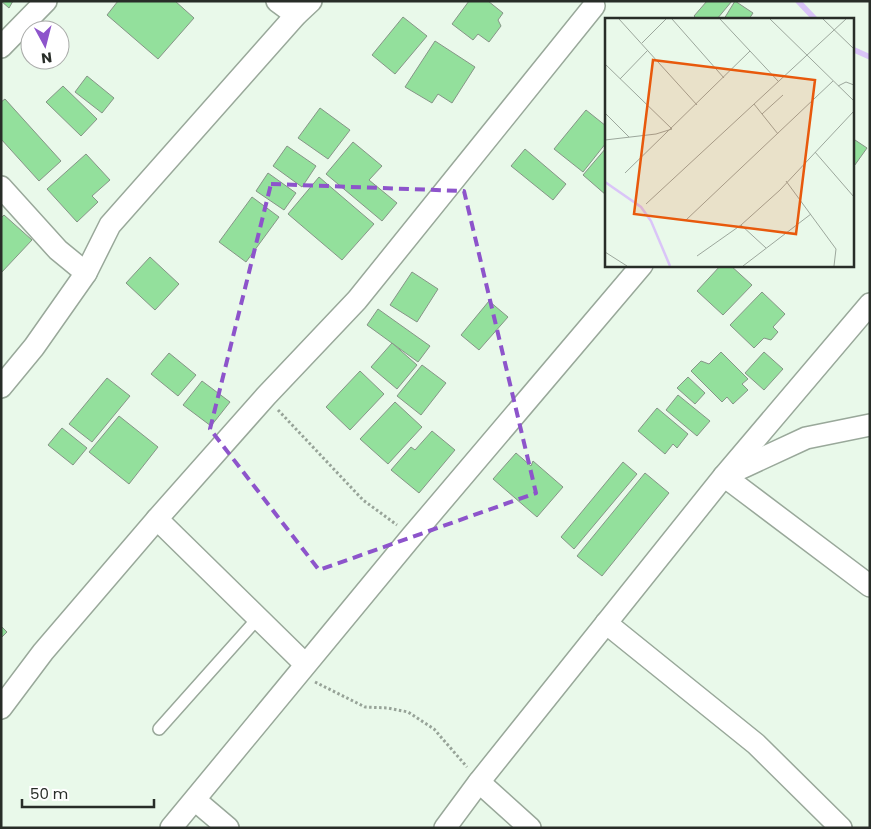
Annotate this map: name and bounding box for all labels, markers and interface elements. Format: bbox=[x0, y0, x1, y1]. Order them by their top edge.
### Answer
inset map bbox=[605, 18, 854, 266]
north arrow bbox=[20, 20, 70, 70]
text: N bbox=[40, 47, 53, 68]
scale bar bbox=[22, 776, 155, 808]
text: 50 m bbox=[30, 783, 68, 804]

